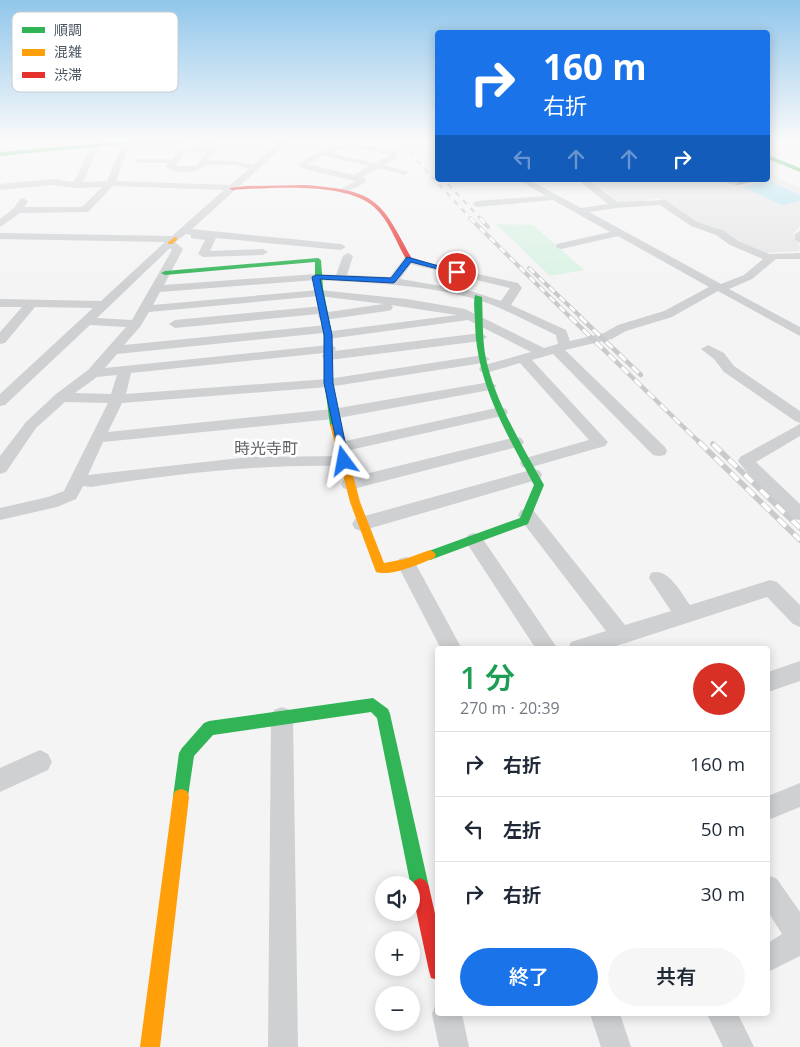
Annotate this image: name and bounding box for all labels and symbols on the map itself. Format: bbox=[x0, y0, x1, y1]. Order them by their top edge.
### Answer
legend bbox=[12, 12, 178, 92]
text: 順調 bbox=[54, 20, 82, 39]
text: 混雑 bbox=[54, 42, 82, 61]
text: 渋滞 bbox=[54, 65, 82, 84]
pin bbox=[436, 251, 478, 293]
position arrow bbox=[317, 434, 369, 486]
district label: 時光寺町 bbox=[234, 437, 298, 459]

